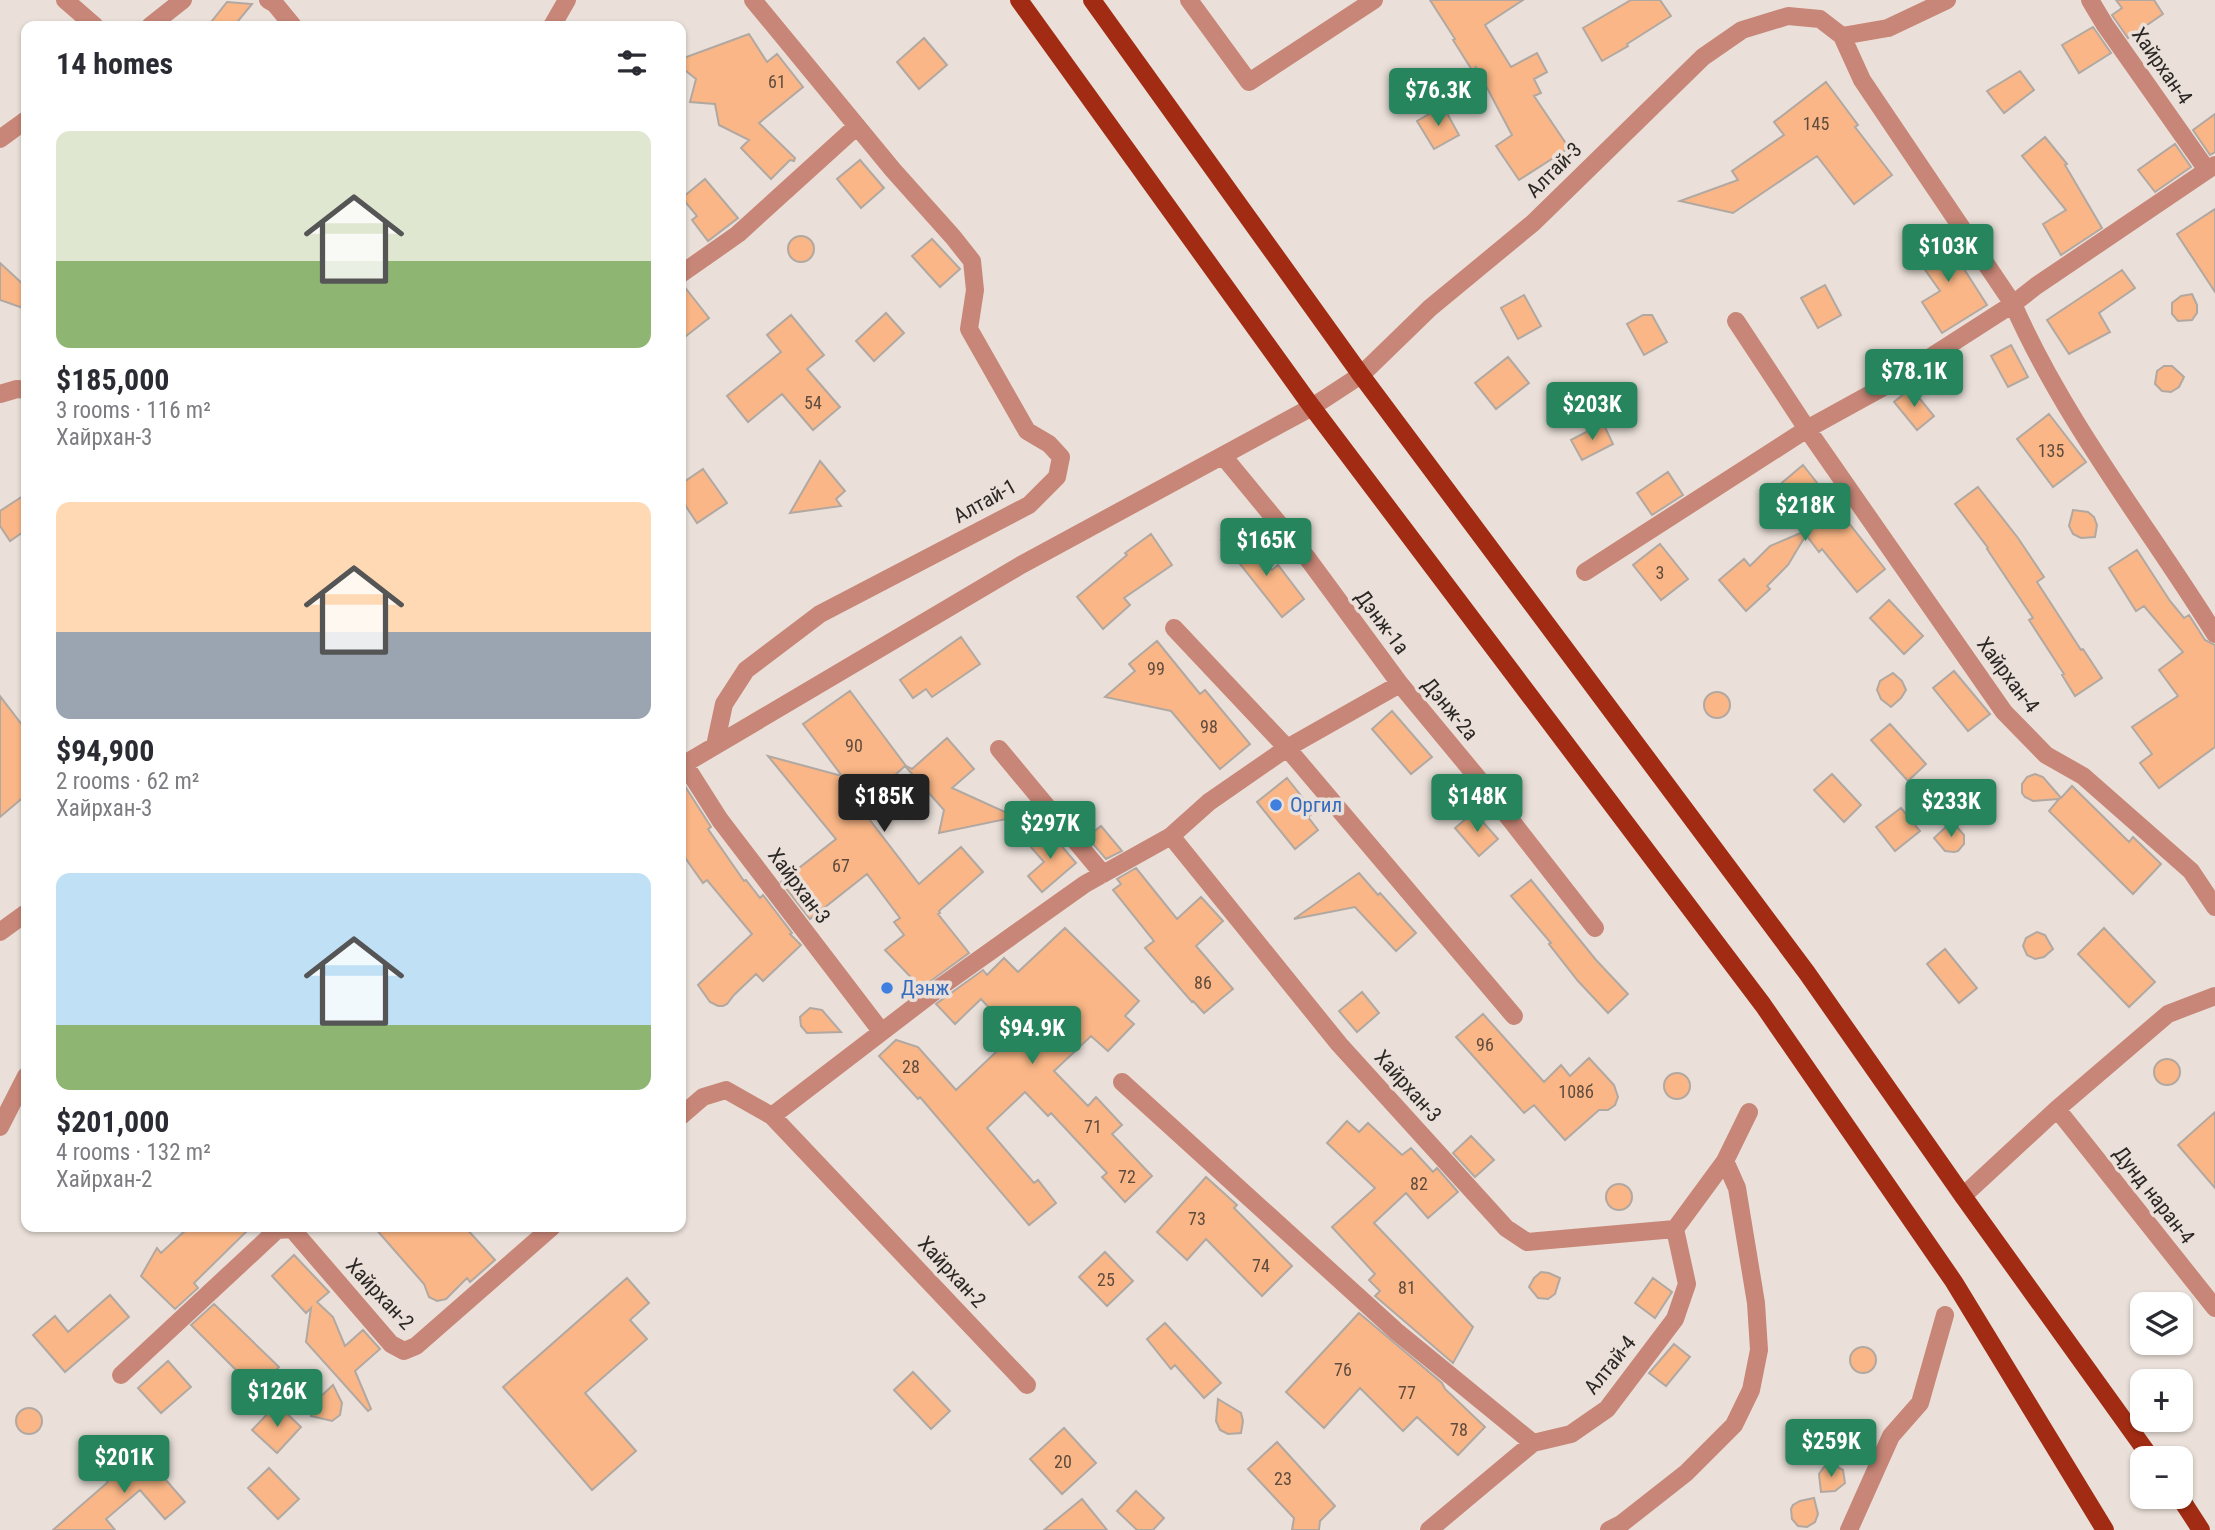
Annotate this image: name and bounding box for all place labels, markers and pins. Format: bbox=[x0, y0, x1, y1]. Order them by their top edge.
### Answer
pin: $76.3K bbox=[1381, 68, 1495, 128]
pin: $103K bbox=[1899, 224, 1997, 284]
pin: $78.1K bbox=[1857, 350, 1971, 409]
pin: $203K bbox=[1543, 382, 1641, 442]
pin: $218K bbox=[1756, 484, 1854, 543]
pin: $165K bbox=[1217, 518, 1315, 578]
pin: $185K bbox=[835, 774, 933, 834]
pin: $148K bbox=[1428, 774, 1526, 834]
pin: $233K bbox=[1902, 780, 2000, 839]
place label: Оргил bbox=[1290, 793, 1342, 817]
marker: Оргил bbox=[1268, 797, 1284, 813]
pin: $297K bbox=[1001, 802, 1099, 861]
place label: Дэнж bbox=[901, 976, 949, 1000]
marker: Дэнж bbox=[879, 980, 895, 996]
pin: $94.9K bbox=[975, 1006, 1089, 1066]
pin: $126K bbox=[228, 1370, 326, 1429]
pin: $259K bbox=[1782, 1420, 1880, 1479]
pin: $201K bbox=[75, 1436, 173, 1495]

